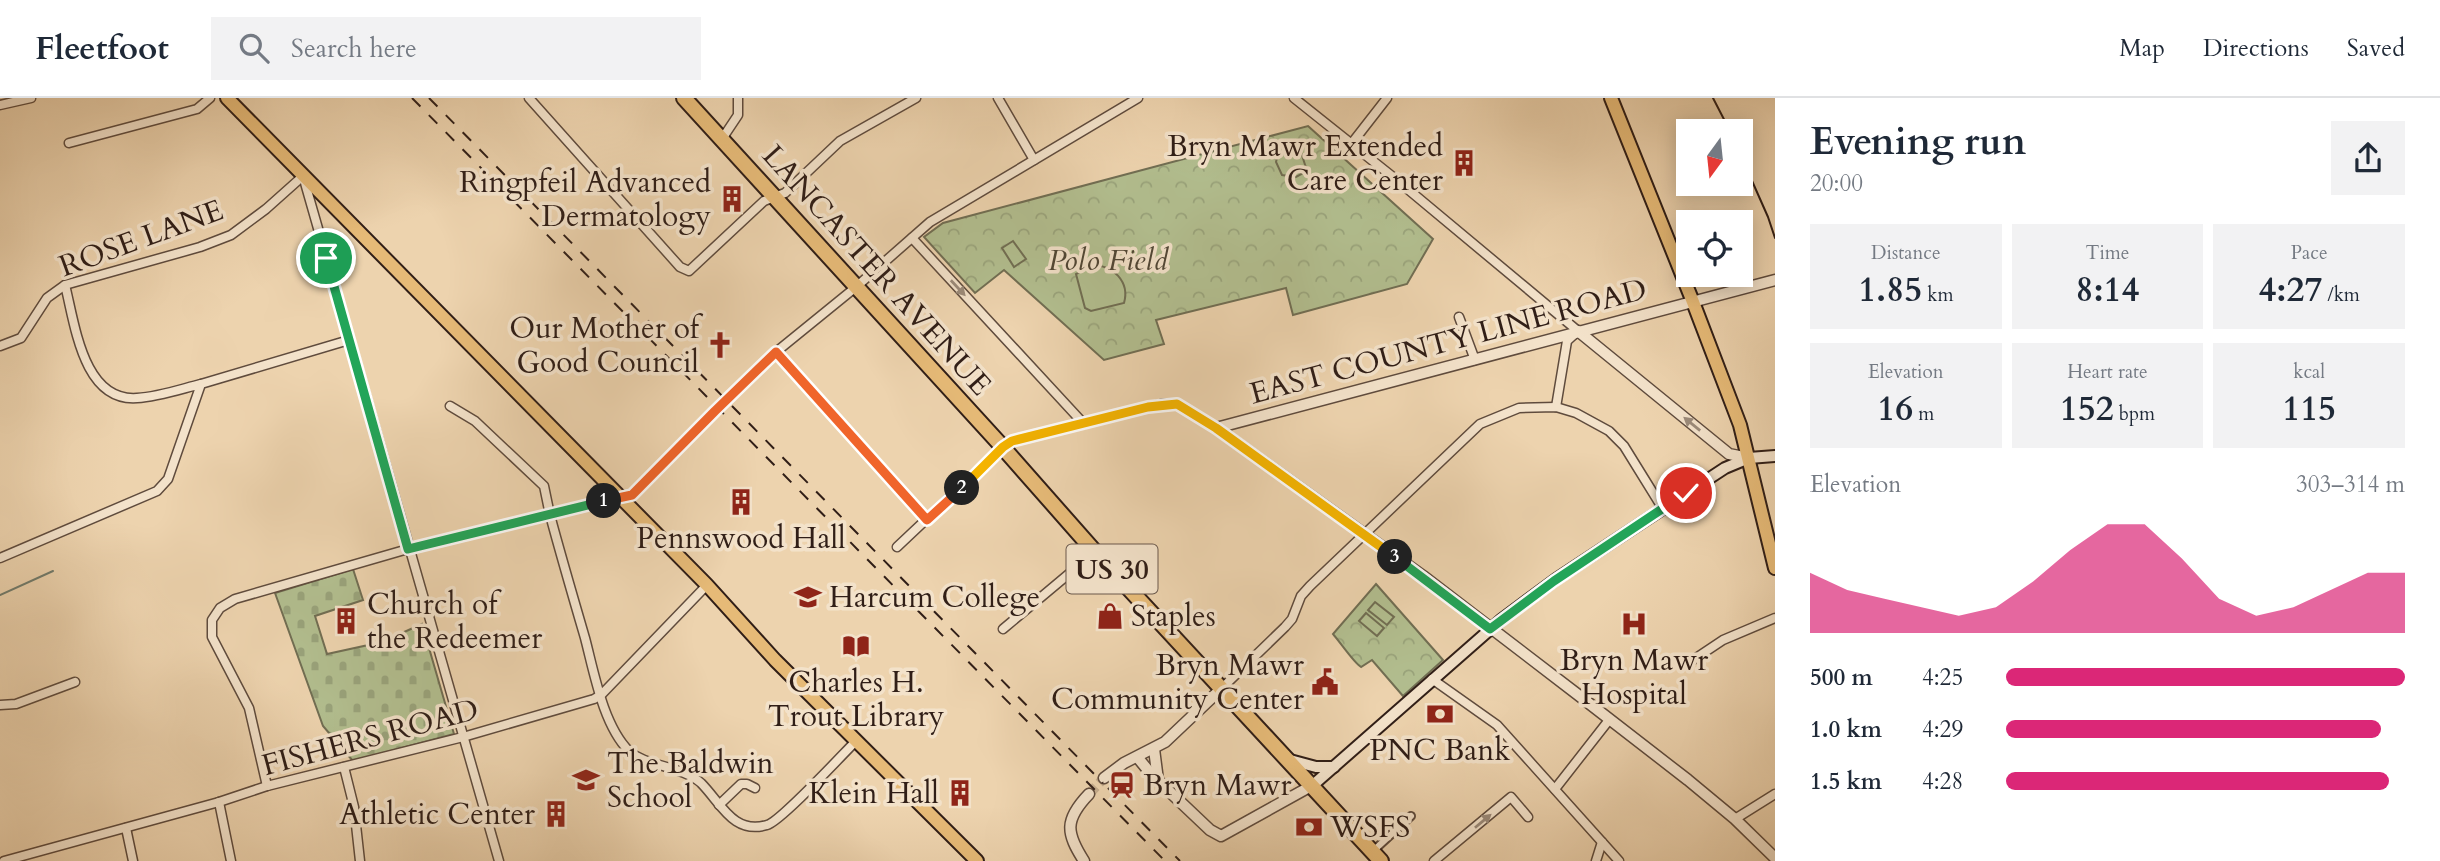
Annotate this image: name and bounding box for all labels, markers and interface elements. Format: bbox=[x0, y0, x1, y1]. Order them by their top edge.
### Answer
search box bbox=[211, 17, 701, 80]
text: Fleetfoot bbox=[35, 26, 169, 71]
icon: search bbox=[235, 29, 273, 67]
text: Search here bbox=[291, 31, 417, 66]
text: Map bbox=[2119, 32, 2165, 65]
text: Directions bbox=[2203, 32, 2309, 65]
text: Saved bbox=[2347, 32, 2405, 65]
text: Evening run bbox=[1810, 116, 2026, 168]
north arrow bbox=[1676, 119, 1754, 196]
map controls bbox=[1676, 119, 1753, 287]
button: share bbox=[2331, 121, 2405, 195]
place label: Bryn Mawr Extended Care Center bbox=[1167, 126, 1443, 201]
street label: LANCASTER AVENUE bbox=[753, 136, 1000, 405]
building icon: Bryn Mawr Extended Care Center bbox=[1449, 148, 1479, 178]
place label: Ringpfeil Advanced Dermatology bbox=[459, 162, 711, 237]
text: 20:00 bbox=[1810, 168, 1863, 199]
building icon: Ringpfeil Advanced Dermatology bbox=[717, 184, 747, 214]
street label: ROSE LANE bbox=[53, 190, 229, 287]
button: locate bbox=[1676, 210, 1753, 287]
pin bbox=[296, 228, 356, 288]
icon: arrive bbox=[307, 239, 345, 277]
park label: Polo Field bbox=[1048, 240, 1170, 281]
text: Distance bbox=[1871, 240, 1941, 266]
text: Time bbox=[2086, 240, 2129, 266]
text: Pace bbox=[2291, 240, 2328, 266]
text: 1.85 bbox=[1858, 266, 1922, 314]
text: 8:14 bbox=[2076, 266, 2139, 314]
text: 4:27 bbox=[2258, 266, 2322, 314]
street label: EAST COUNTY LINE ROAD bbox=[1245, 269, 1651, 414]
one-way arrow bbox=[950, 279, 966, 296]
text: km bbox=[1922, 282, 1953, 308]
text: /km bbox=[2322, 282, 2360, 308]
place label: Our Mother of Good Council bbox=[509, 308, 704, 383]
church icon: Our Mother of Good Council bbox=[705, 330, 735, 360]
text: Elevation bbox=[1868, 359, 1944, 385]
text: Heart rate bbox=[2067, 359, 2148, 385]
text: kcal bbox=[2293, 359, 2325, 385]
text: 16 bbox=[1877, 385, 1913, 433]
text: 152 bbox=[2060, 385, 2114, 433]
text: 115 bbox=[2282, 385, 2336, 433]
text: m bbox=[1913, 401, 1934, 427]
text: bpm bbox=[2114, 401, 2155, 427]
one-way arrow bbox=[1683, 417, 1700, 432]
pin bbox=[1656, 463, 1716, 523]
text: Elevation bbox=[1810, 469, 1901, 500]
text: 303–314 m bbox=[2296, 469, 2405, 500]
pin: 2 bbox=[944, 470, 979, 506]
text: 2 bbox=[957, 474, 966, 500]
icon: check bbox=[1667, 474, 1705, 512]
pin: 1 bbox=[586, 484, 622, 518]
text: 1 bbox=[599, 487, 608, 513]
building icon: Pennswood Hall bbox=[726, 487, 756, 517]
place label: Pennswood Hall bbox=[636, 518, 846, 559]
pin: 3 bbox=[1378, 540, 1412, 574]
text: 3 bbox=[1390, 543, 1399, 569]
road number: US 30 bbox=[1066, 545, 1158, 594]
place label: Harcum College bbox=[829, 577, 1040, 618]
school or university icon: Harcum College bbox=[793, 582, 823, 612]
place label: Church of the Redeemer bbox=[367, 584, 542, 659]
place label: Staples bbox=[1131, 596, 1216, 637]
shop icon: Staples bbox=[1095, 601, 1125, 631]
building icon: Church of the Redeemer bbox=[331, 606, 361, 636]
hospital icon: Bryn Mawr Hospital bbox=[1619, 609, 1649, 639]
library icon: Charles H. Trout Library bbox=[841, 631, 871, 661]
place label: Bryn Mawr Hospital bbox=[1560, 640, 1708, 715]
place label: Bryn Mawr Community Center bbox=[1051, 645, 1304, 720]
place label: Charles H. Trout Library bbox=[768, 662, 944, 737]
text: 500 m bbox=[1810, 662, 1873, 693]
text: 4:25 bbox=[1922, 662, 1963, 693]
public building icon: Bryn Mawr Community Center bbox=[1310, 667, 1340, 697]
street label: FISHERS ROAD bbox=[257, 689, 483, 786]
bank icon: PNC Bank bbox=[1425, 699, 1455, 729]
text: 1.0 km bbox=[1810, 714, 1882, 745]
text: 4:29 bbox=[1922, 714, 1963, 745]
place label: PNC Bank bbox=[1370, 730, 1510, 771]
place label: The Baldwin School bbox=[607, 743, 774, 818]
school or university icon: The Baldwin School bbox=[571, 765, 601, 795]
place label: Bryn Mawr bbox=[1143, 765, 1292, 806]
text: 1.5 km bbox=[1810, 766, 1882, 797]
text: 4:28 bbox=[1922, 766, 1963, 797]
station icon: Bryn Mawr bbox=[1107, 770, 1137, 800]
place label: Klein Hall bbox=[809, 773, 939, 814]
building icon: Klein Hall bbox=[945, 778, 975, 808]
place label: Athletic Center bbox=[339, 794, 535, 835]
building icon: Athletic Center bbox=[541, 799, 571, 829]
place label: WSFS bbox=[1329, 807, 1410, 848]
bank icon: WSFS bbox=[1294, 812, 1324, 842]
one-way arrow bbox=[1473, 813, 1491, 828]

